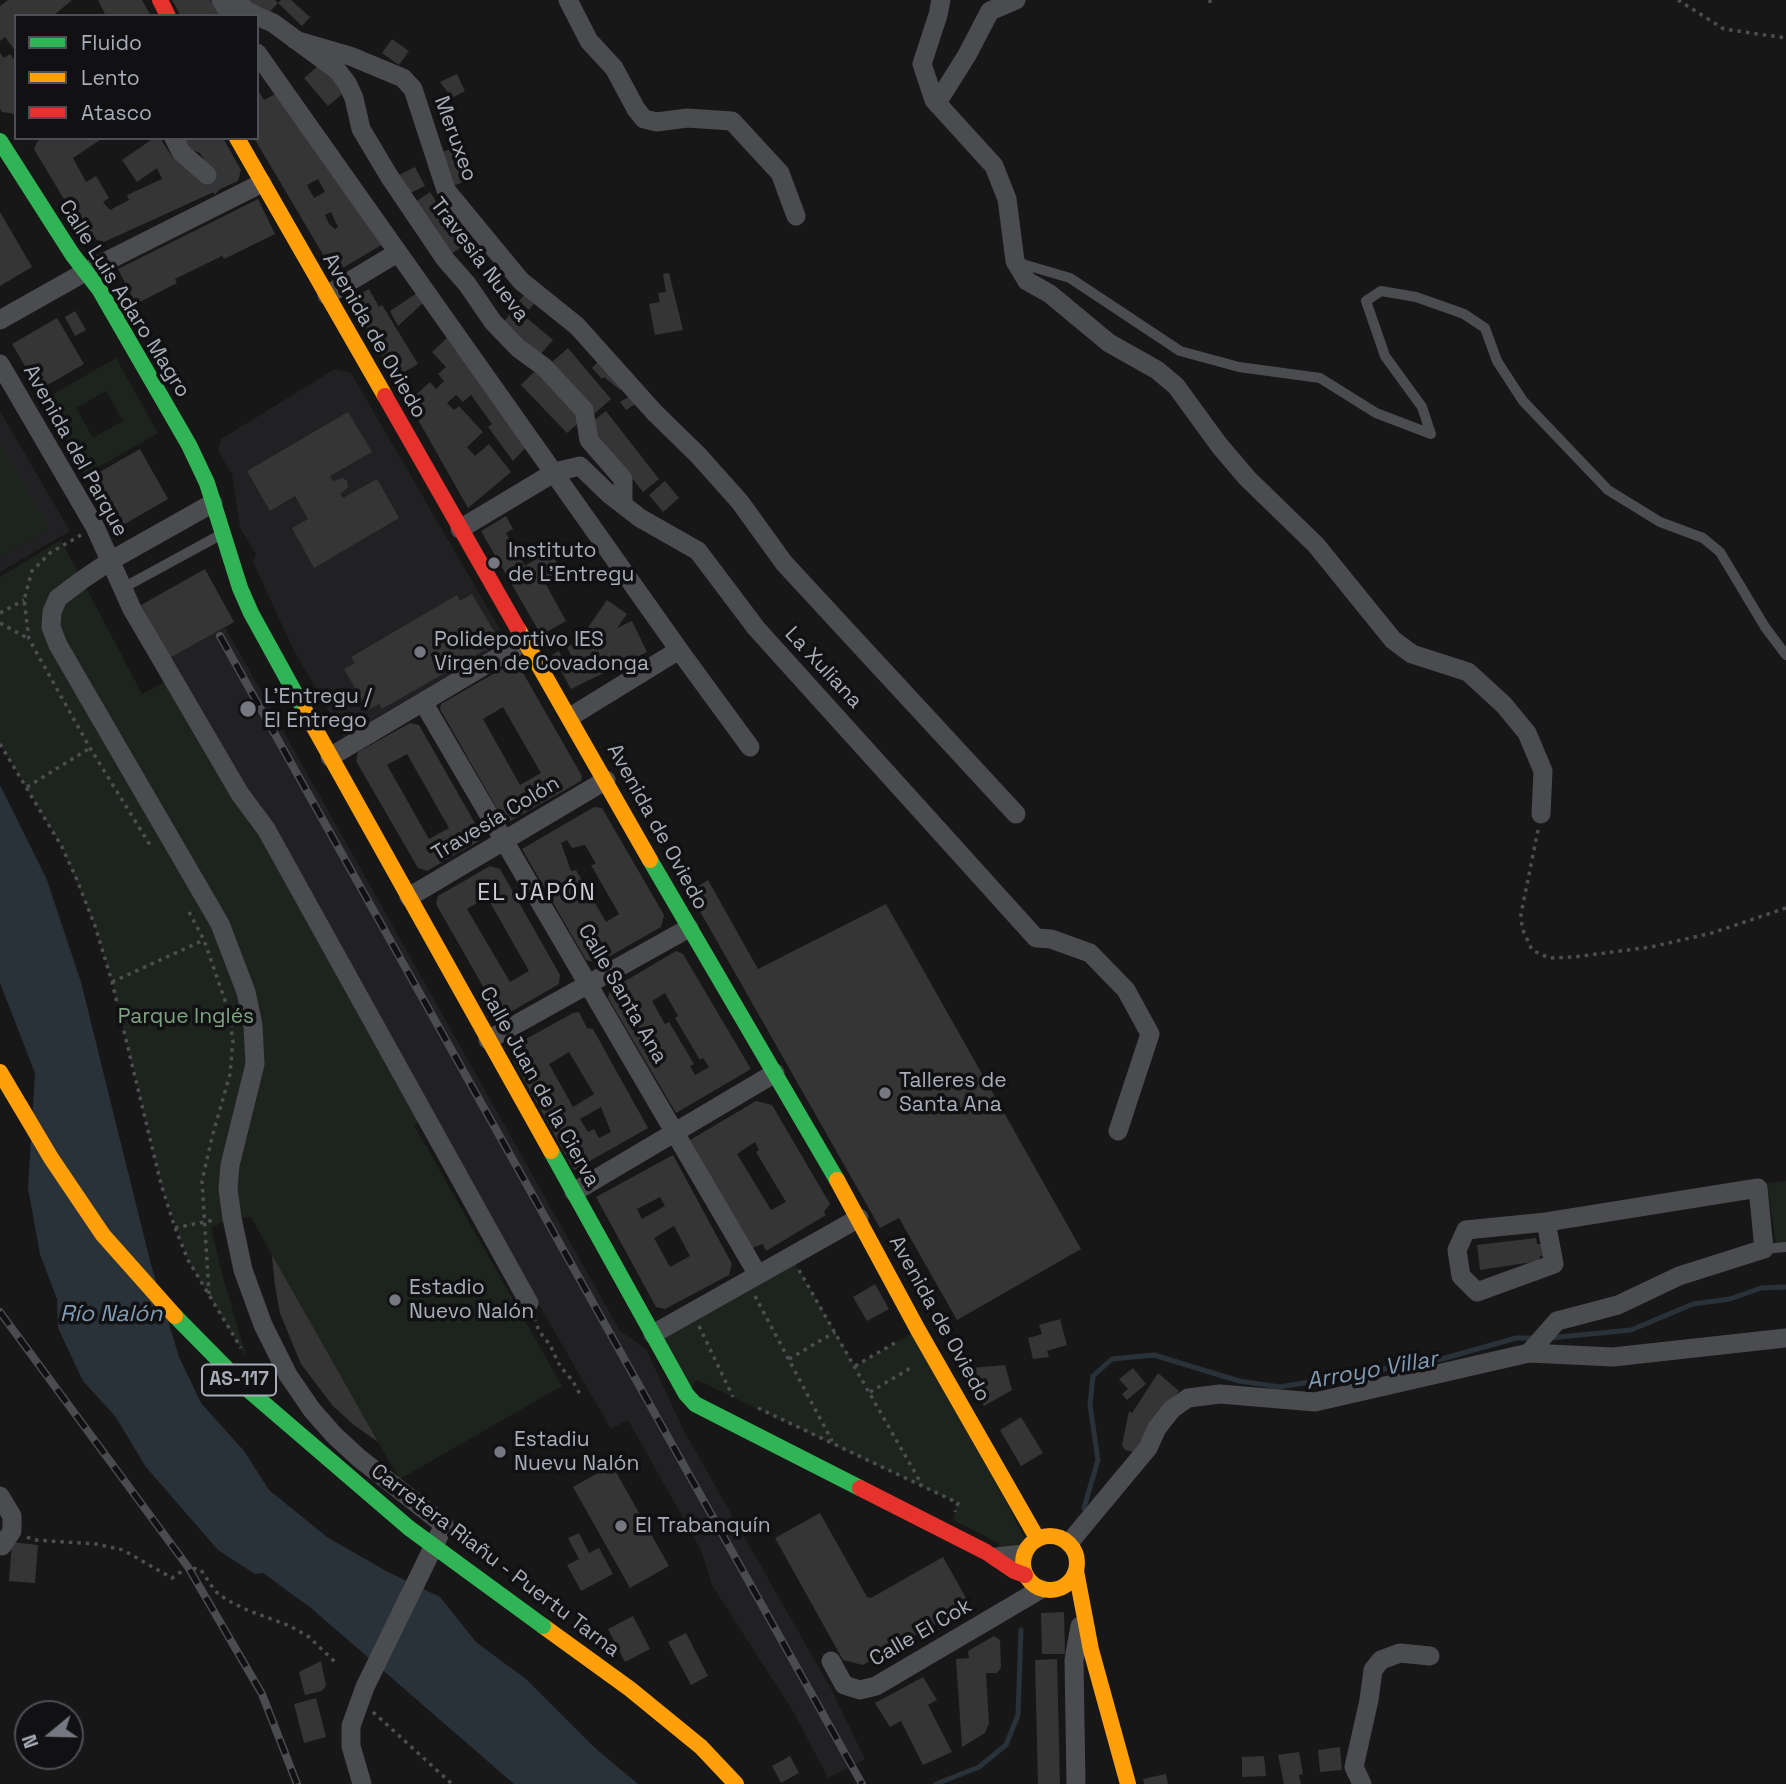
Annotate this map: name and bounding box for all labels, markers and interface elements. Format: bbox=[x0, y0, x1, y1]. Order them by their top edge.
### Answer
legend bbox=[14, 14, 259, 140]
text: Fluido bbox=[81, 29, 142, 56]
text: Lento bbox=[81, 64, 140, 91]
street label: Meruxeo bbox=[428, 93, 482, 185]
text: Atasco bbox=[81, 99, 152, 126]
street label: Travesía Nueva bbox=[424, 193, 534, 327]
street label: Calle Luis Adaro Magro bbox=[53, 196, 195, 402]
street label: Avenida de Oviedo bbox=[317, 249, 431, 423]
street label: Avenida del Parque bbox=[17, 361, 133, 541]
place label: Instituto de L'Entregu bbox=[508, 538, 634, 588]
marker: Instituto de L'Entregu bbox=[486, 555, 502, 571]
street label: La Xuliana bbox=[779, 622, 867, 714]
place label: Polideportivo IES Virgen de Covadonga bbox=[434, 627, 649, 677]
marker: Polideportivo IES Virgen de Covadonga bbox=[412, 644, 428, 660]
place label: L'Entregu / El Entrego bbox=[264, 684, 372, 734]
marker: L'Entregu / El Entrego bbox=[238, 699, 258, 719]
street label: Avenida de Oviedo bbox=[601, 740, 713, 914]
street label: Travesía Colón bbox=[428, 771, 564, 867]
district label: EL JAPÓN bbox=[478, 880, 596, 908]
street label: Calle Santa Ana bbox=[572, 920, 672, 1068]
street label: Calle Juan de la Cierva bbox=[473, 983, 605, 1191]
park label: Parque Inglés bbox=[118, 1004, 254, 1030]
place label: Talleres de Santa Ana bbox=[899, 1068, 1007, 1118]
marker: Talleres de Santa Ana bbox=[877, 1085, 893, 1101]
street label: Avenida de Oviedo bbox=[883, 1232, 995, 1406]
place label: Estadio Nuevo Nalón bbox=[409, 1275, 534, 1325]
marker: Estadio Nuevo Nalón bbox=[387, 1292, 403, 1308]
water label: Río Nalón bbox=[60, 1301, 162, 1329]
water label: Arroyo Villar bbox=[1304, 1346, 1440, 1396]
road number: AS-117 bbox=[202, 1364, 276, 1396]
place label: Estadiu Nuevu Nalón bbox=[514, 1427, 639, 1477]
marker: Estadiu Nuevu Nalón bbox=[492, 1444, 508, 1460]
street label: Carretera Riañu - Puertu Tarna bbox=[365, 1459, 625, 1663]
place label: El Trabanquín bbox=[635, 1513, 771, 1539]
marker: El Trabanquín bbox=[613, 1518, 629, 1534]
street label: Calle El Cok bbox=[865, 1594, 977, 1672]
north arrow bbox=[14, 1700, 84, 1770]
text: N bbox=[17, 1731, 44, 1751]

